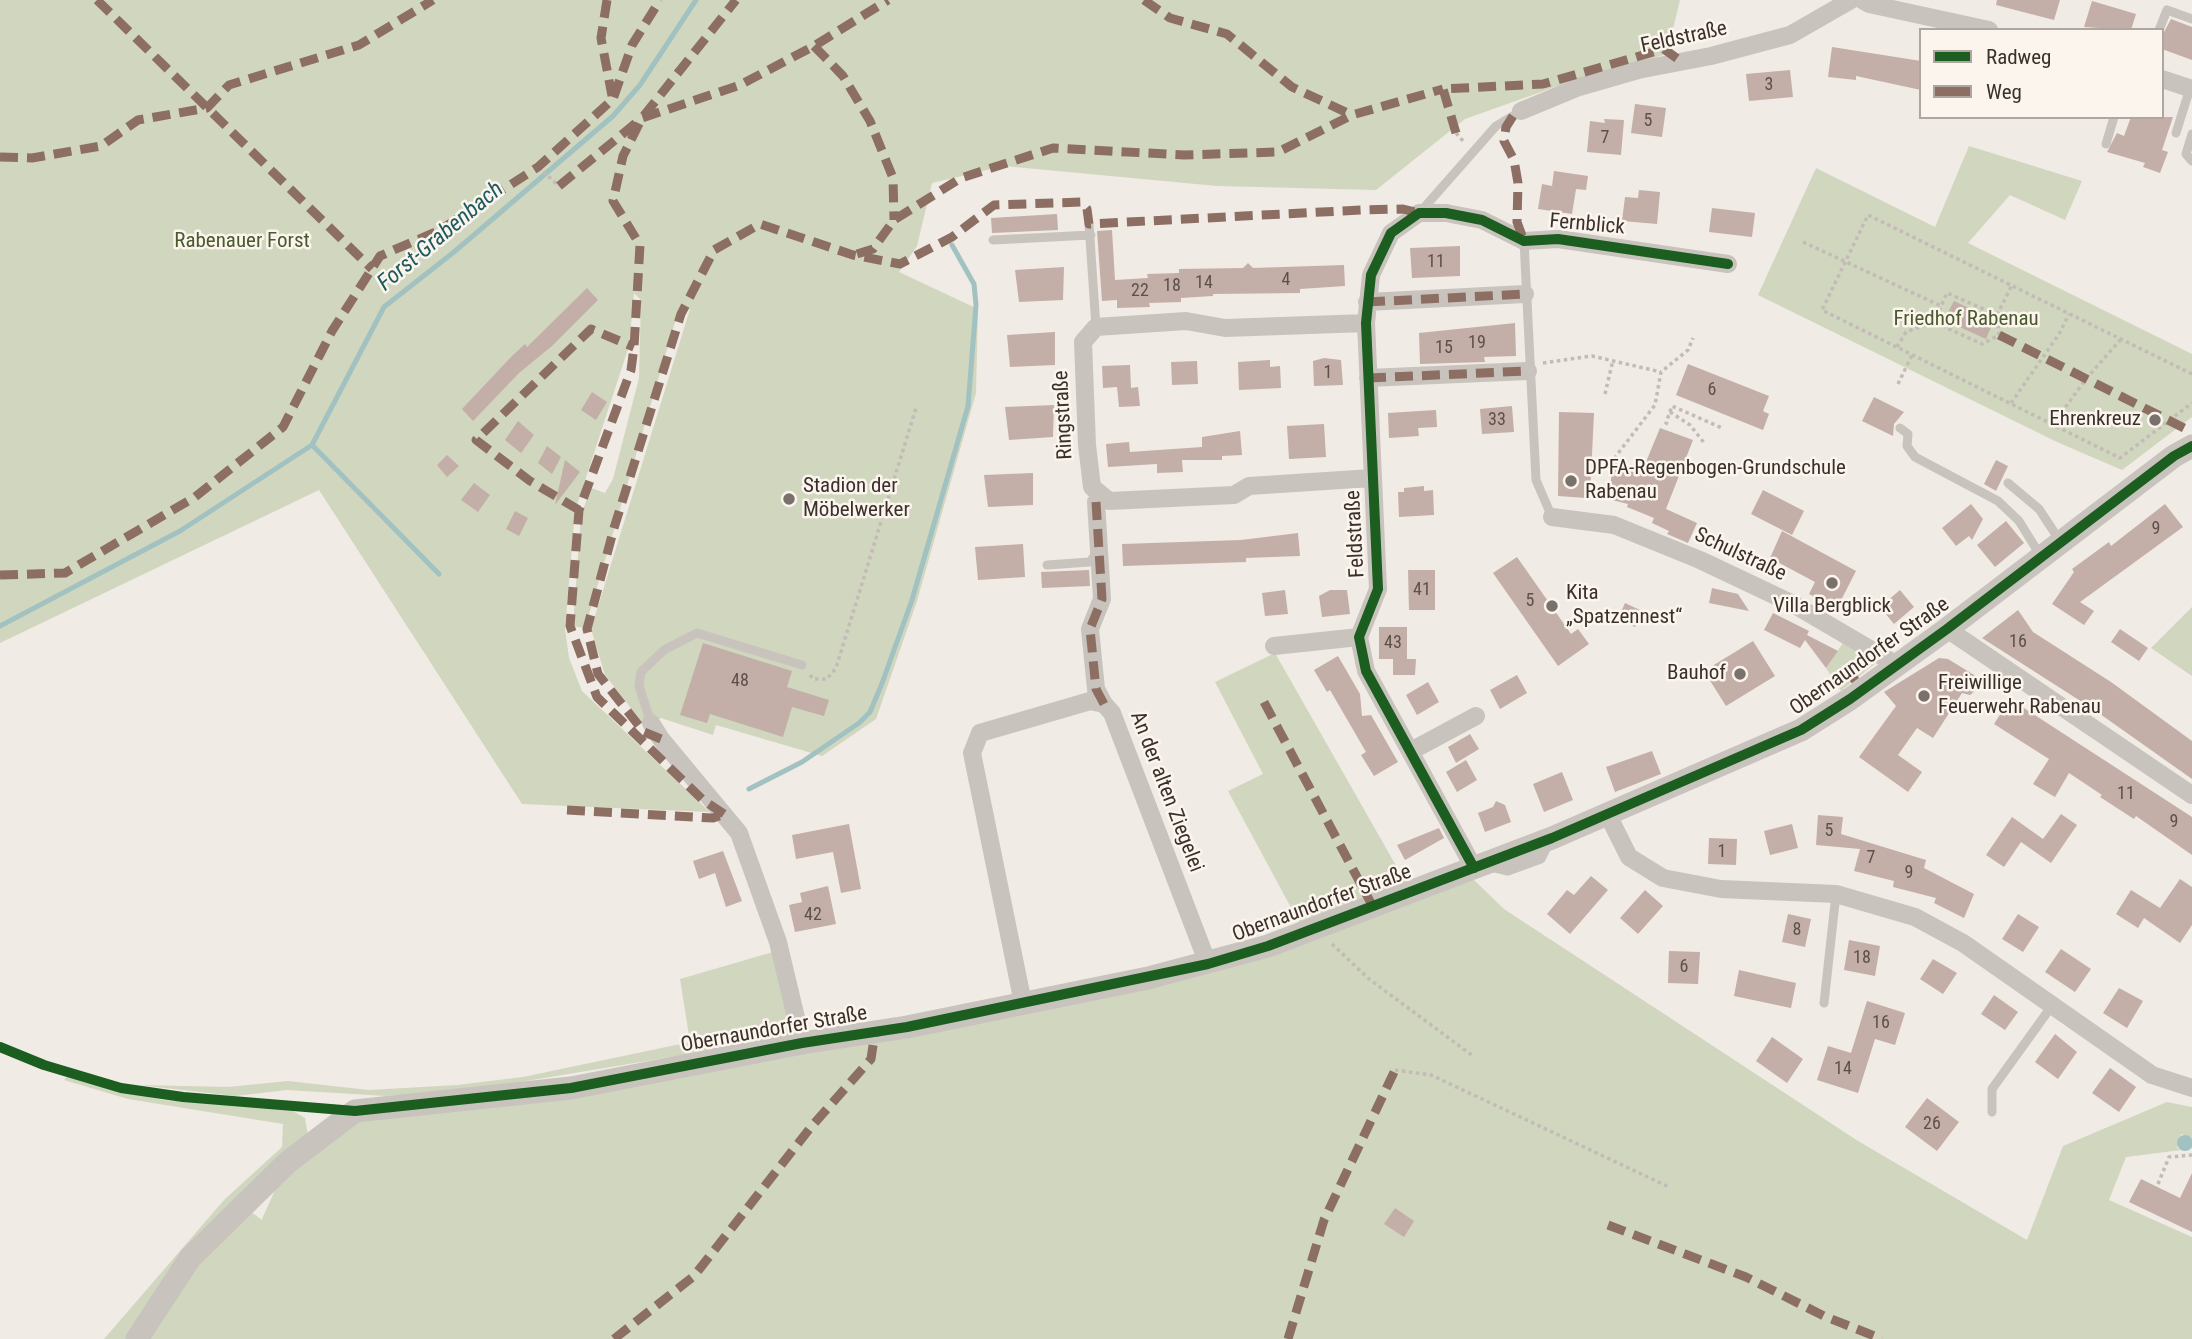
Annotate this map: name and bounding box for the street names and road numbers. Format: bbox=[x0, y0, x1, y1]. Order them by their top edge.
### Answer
street label: Feldstraße bbox=[1639, 17, 1729, 59]
street label: Fernblick bbox=[1548, 209, 1626, 241]
street label: Ringstraße bbox=[1049, 370, 1079, 460]
street label: Feldstraße bbox=[1341, 490, 1371, 578]
street label: Schulstraße bbox=[1690, 523, 1790, 587]
street label: Obernaundorfer Straße bbox=[1785, 593, 1955, 721]
street label: An der alten Ziegelei bbox=[1124, 708, 1208, 876]
street label: Obernaundorfer Straße bbox=[1229, 860, 1415, 948]
street label: Obernaundorfer Straße bbox=[679, 1001, 869, 1059]

